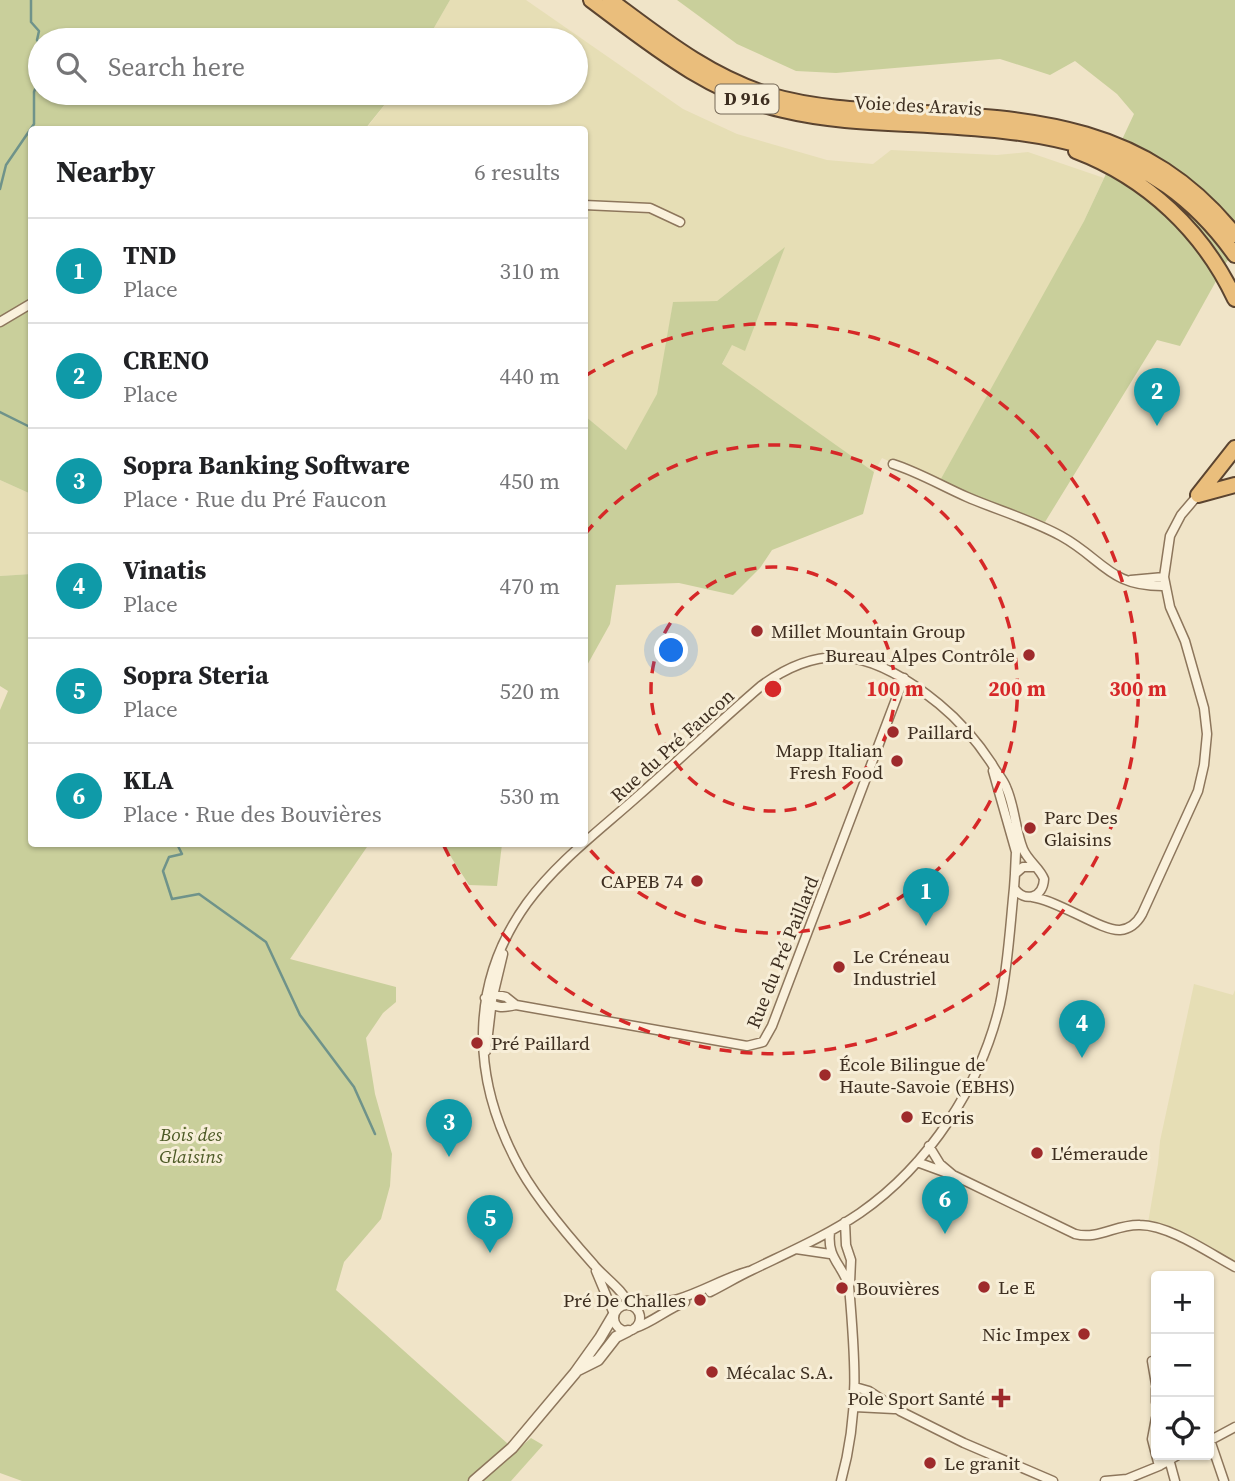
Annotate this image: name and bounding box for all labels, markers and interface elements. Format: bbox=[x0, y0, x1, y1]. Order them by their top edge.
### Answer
search box bbox=[28, 28, 588, 105]
icon: search bbox=[52, 48, 90, 86]
text: Search here bbox=[108, 49, 245, 85]
road number: D 916 bbox=[716, 84, 778, 114]
street label: Voie des Aravis bbox=[853, 89, 983, 121]
text: Nearby bbox=[56, 151, 155, 192]
text: 6 results bbox=[474, 156, 560, 188]
text: TND bbox=[123, 237, 176, 273]
text: 1 bbox=[73, 255, 85, 287]
text: 310 m bbox=[499, 255, 560, 287]
text: Place bbox=[123, 273, 178, 305]
text: CRENO bbox=[123, 342, 209, 378]
text: 2 bbox=[73, 360, 85, 392]
text: 440 m bbox=[499, 360, 560, 392]
pin: 2 bbox=[1134, 368, 1180, 426]
text: Place bbox=[123, 378, 178, 410]
text: Sopra Banking Software bbox=[123, 447, 410, 483]
text: 3 bbox=[73, 465, 85, 497]
text: 450 m bbox=[499, 465, 560, 497]
text: Place · Rue du Pré Faucon bbox=[123, 483, 387, 515]
text: Vinatis bbox=[123, 552, 206, 588]
text: 4 bbox=[73, 570, 85, 602]
text: 470 m bbox=[499, 570, 560, 602]
text: Place bbox=[123, 588, 178, 620]
place label: Millet Mountain Group bbox=[771, 618, 965, 644]
marker: Millet Mountain Group bbox=[749, 623, 765, 639]
your location bbox=[654, 633, 688, 667]
place label: Bureau Alpes Contrôle bbox=[825, 642, 1015, 668]
marker: Bureau Alpes Contrôle bbox=[1021, 647, 1037, 663]
text: Sopra Steria bbox=[123, 657, 269, 693]
text: 100 m bbox=[866, 674, 924, 703]
text: 200 m bbox=[988, 674, 1046, 703]
text: 300 m bbox=[1109, 674, 1167, 703]
text: 5 bbox=[73, 675, 85, 707]
text: 520 m bbox=[499, 675, 560, 707]
centre of rings bbox=[761, 677, 785, 701]
street label: Rue du Pré Faucon bbox=[605, 682, 739, 808]
text: Place bbox=[123, 693, 178, 725]
place label: Paillard bbox=[907, 719, 973, 745]
marker: Paillard bbox=[885, 724, 901, 740]
place label: Mapp Italian Fresh Food bbox=[775, 737, 883, 785]
marker: Mapp Italian Fresh Food bbox=[889, 753, 905, 769]
text: KLA bbox=[123, 762, 174, 798]
text: 6 bbox=[73, 780, 85, 812]
text: 530 m bbox=[499, 780, 560, 812]
text: Place · Rue des Bouvières bbox=[123, 798, 382, 830]
place label: Parc Des Glaisins bbox=[1044, 804, 1118, 852]
marker: Parc Des Glaisins bbox=[1022, 820, 1038, 836]
place label: CAPEB 74 bbox=[601, 868, 683, 894]
pin: 1 bbox=[903, 868, 949, 926]
street label: Rue du Pré Paillard bbox=[740, 872, 824, 1032]
marker: CAPEB 74 bbox=[689, 873, 705, 889]
place label: Le Créneau Industriel bbox=[853, 943, 950, 991]
marker: Le Créneau Industriel bbox=[831, 959, 847, 975]
pin: 4 bbox=[1059, 1000, 1105, 1058]
place label: Pré Paillard bbox=[491, 1030, 590, 1056]
marker: Pré Paillard bbox=[469, 1035, 485, 1051]
place label: École Bilingue de Haute-Savoie (EBHS) bbox=[839, 1051, 1015, 1099]
marker: École Bilingue de Haute-Savoie (EBHS) bbox=[817, 1067, 833, 1083]
pin: 3 bbox=[426, 1099, 472, 1157]
place label: Ecoris bbox=[921, 1104, 974, 1130]
marker: Ecoris bbox=[899, 1109, 915, 1125]
park label: Bois des Glaisins bbox=[159, 1121, 223, 1169]
place label: L'émeraude bbox=[1051, 1140, 1148, 1166]
marker: L'émeraude bbox=[1029, 1145, 1045, 1161]
pin: 6 bbox=[922, 1176, 968, 1234]
pin: 5 bbox=[467, 1195, 513, 1253]
map controls bbox=[1151, 1271, 1214, 1460]
button: + bbox=[1151, 1271, 1214, 1334]
place label: Le E bbox=[998, 1274, 1035, 1300]
place label: Bouvières bbox=[856, 1275, 940, 1301]
marker: Le E bbox=[976, 1279, 992, 1295]
marker: Bouvières bbox=[834, 1280, 850, 1296]
place label: Pré De Challes bbox=[563, 1287, 686, 1313]
marker: Pré De Challes bbox=[692, 1292, 708, 1308]
place label: Nic Impex bbox=[982, 1321, 1070, 1347]
marker: Nic Impex bbox=[1076, 1326, 1092, 1342]
button: − bbox=[1151, 1334, 1214, 1397]
place label: Mécalac S.A. bbox=[726, 1359, 834, 1385]
marker: Mécalac S.A. bbox=[704, 1364, 720, 1380]
place label: Pole Sport Santé bbox=[848, 1385, 985, 1411]
marker: Pole Sport Santé bbox=[991, 1388, 1011, 1408]
button: locate bbox=[1151, 1397, 1214, 1460]
place label: Le granit bbox=[944, 1450, 1021, 1476]
marker: Le granit bbox=[922, 1455, 938, 1471]

